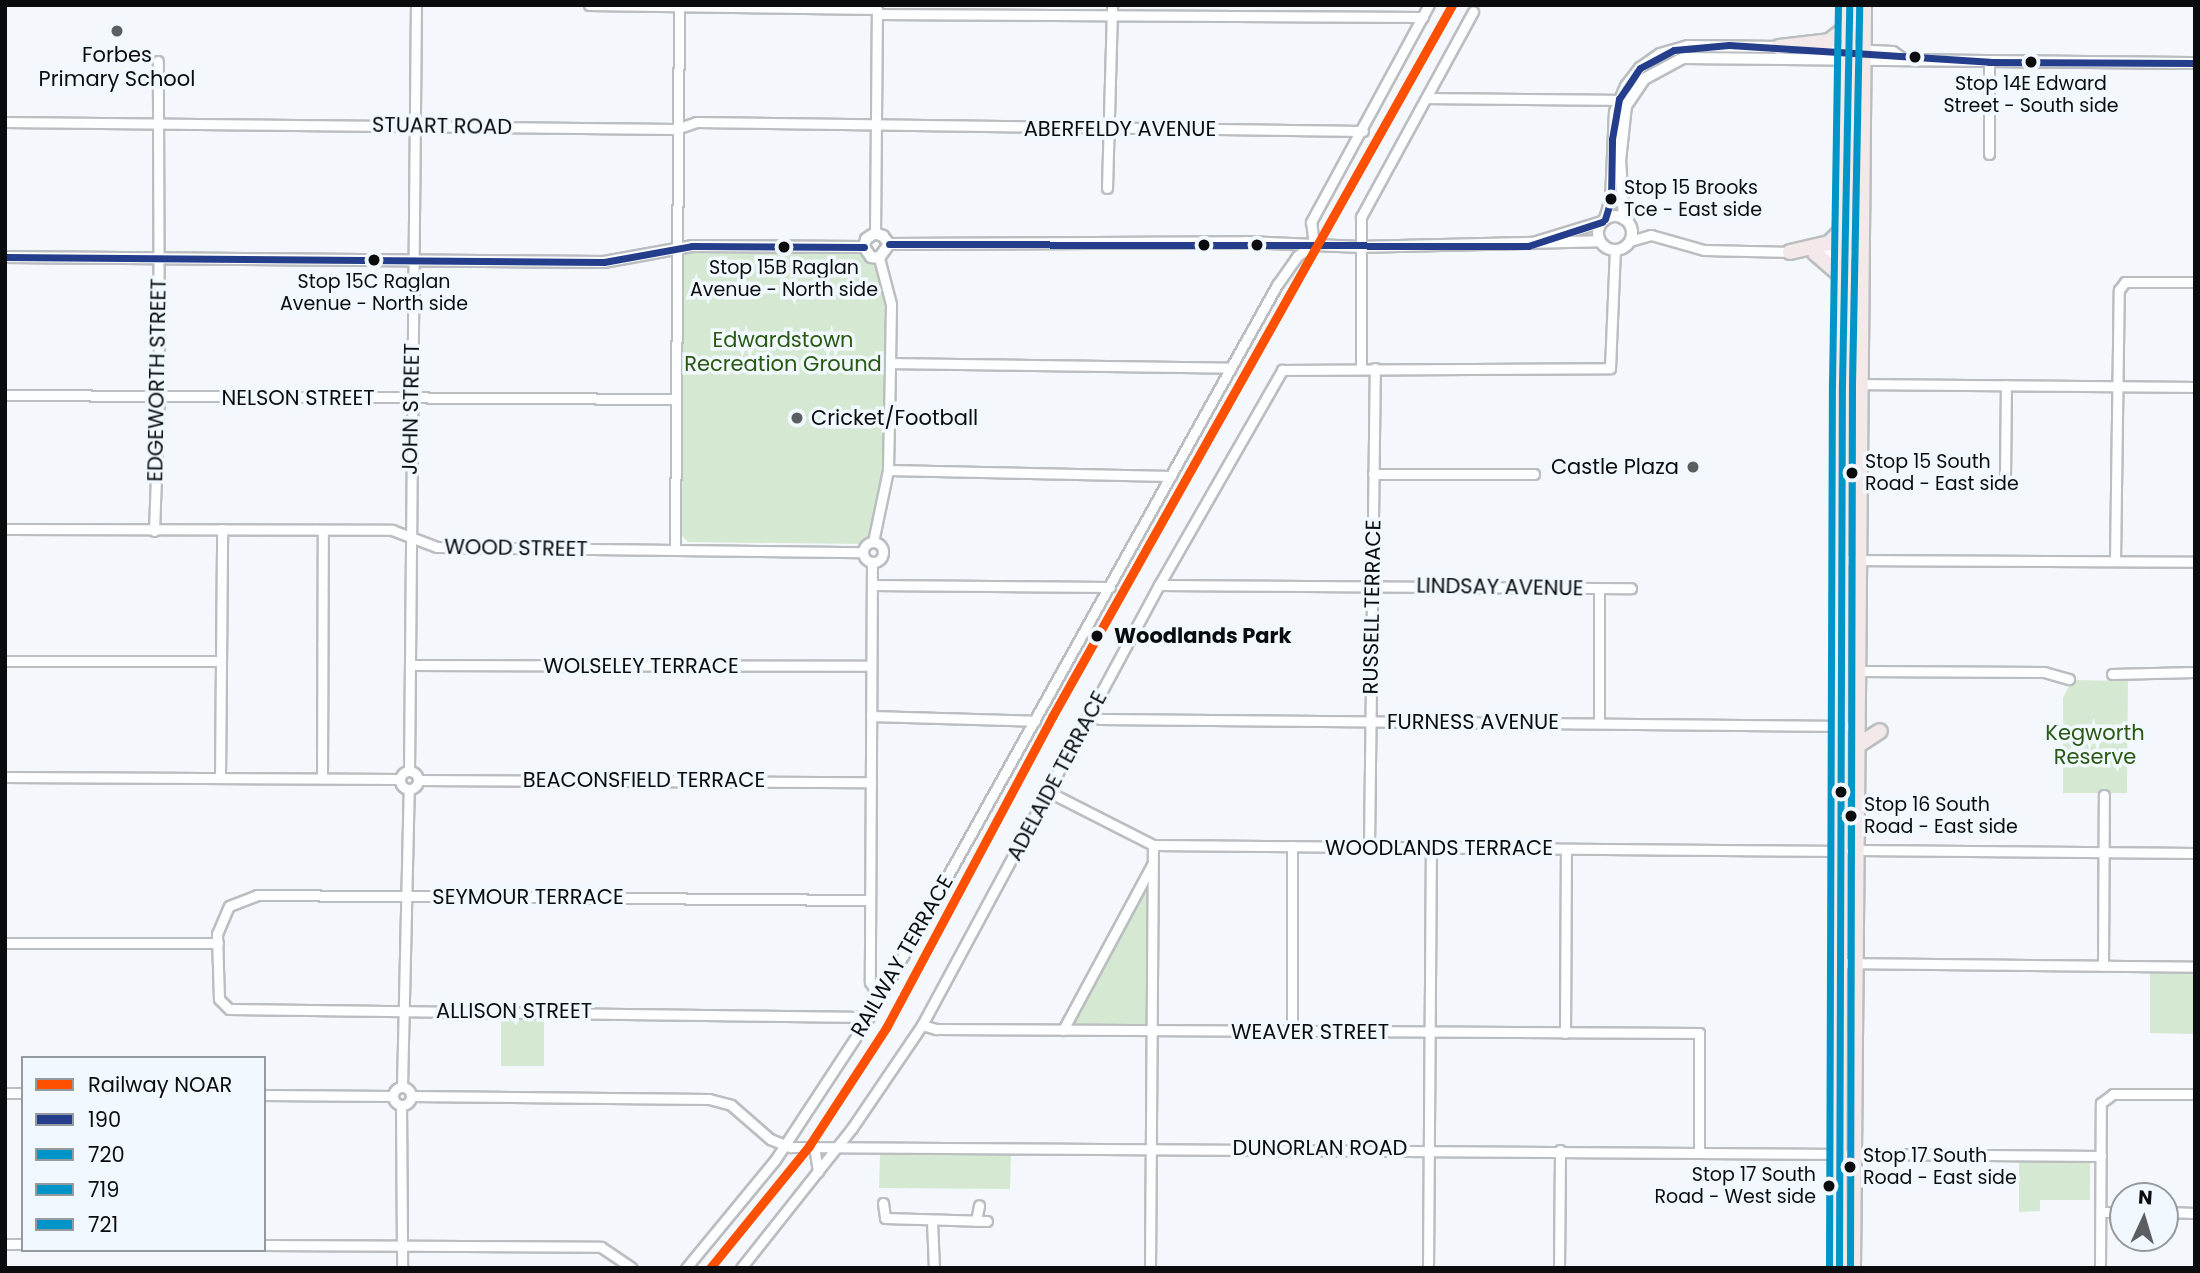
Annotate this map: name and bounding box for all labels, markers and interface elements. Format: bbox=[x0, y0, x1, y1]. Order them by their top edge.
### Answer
marker: Forbes Primary School bbox=[109, 23, 125, 39]
place label: Forbes Primary School bbox=[39, 42, 195, 92]
unlabelled marker bbox=[1908, 50, 1922, 64]
marker: Stop 14E Edward Street - South side bbox=[2024, 55, 2038, 69]
place label: Stop 14E Edward Street - South side bbox=[1943, 73, 2119, 117]
street label: STUART ROAD bbox=[372, 112, 512, 140]
street label: ABERFELDY AVENUE bbox=[1024, 116, 1216, 142]
place label: Stop 15 Brooks Tce - East side bbox=[1624, 177, 1762, 221]
marker: Stop 15 Brooks Tce - East side bbox=[1604, 192, 1618, 206]
unlabelled marker bbox=[1197, 238, 1211, 252]
unlabelled marker bbox=[1250, 238, 1264, 252]
marker: Stop 15B Raglan Avenue - North side bbox=[777, 240, 791, 254]
marker: Stop 15C Raglan Avenue - North side bbox=[367, 253, 381, 267]
place label: Stop 15B Raglan Avenue - North side bbox=[690, 257, 878, 301]
place label: Stop 15C Raglan Avenue - North side bbox=[280, 271, 468, 315]
street label: EDGEWORTH STREET bbox=[143, 278, 171, 482]
park label: Edwardstown Recreation Ground bbox=[684, 327, 882, 377]
street label: JOHN STREET bbox=[397, 343, 425, 475]
street label: NELSON STREET bbox=[221, 385, 375, 411]
place label: Cricket/Football bbox=[811, 405, 978, 431]
marker: Cricket/Football bbox=[789, 410, 805, 426]
place label: Stop 15 South Road - East side bbox=[1865, 451, 2019, 495]
place label: Castle Plaza bbox=[1551, 454, 1679, 480]
marker: Castle Plaza bbox=[1685, 459, 1701, 475]
marker: Stop 15 South Road - East side bbox=[1845, 466, 1859, 480]
street label: RUSSELL TERRACE bbox=[1358, 519, 1386, 695]
street label: WOOD STREET bbox=[444, 534, 588, 562]
street label: LINDSAY AVENUE bbox=[1416, 573, 1584, 601]
place label: Woodlands Park bbox=[1114, 623, 1291, 649]
marker: Woodlands Park bbox=[1086, 625, 1108, 647]
street label: WOLSELEY TERRACE bbox=[543, 653, 739, 679]
street label: ADELAIDE TERRACE bbox=[1002, 687, 1112, 865]
street label: FURNESS AVENUE bbox=[1387, 709, 1559, 735]
park label: Kegworth Reserve bbox=[2045, 720, 2145, 770]
street label: BEACONSFIELD TERRACE bbox=[523, 767, 765, 793]
unlabelled marker bbox=[1834, 785, 1848, 799]
place label: Stop 16 South Road - East side bbox=[1864, 794, 2018, 838]
marker: Stop 16 South Road - East side bbox=[1844, 809, 1858, 823]
street label: WOODLANDS TERRACE bbox=[1325, 835, 1553, 861]
street label: RAILWAY TERRACE bbox=[845, 871, 959, 1041]
street label: SEYMOUR TERRACE bbox=[432, 884, 624, 910]
street label: ALLISON STREET bbox=[436, 998, 592, 1024]
street label: WEAVER STREET bbox=[1231, 1019, 1389, 1045]
legend bbox=[21, 1056, 266, 1252]
text: Railway NOAR bbox=[88, 1070, 232, 1099]
text: 190 bbox=[88, 1105, 121, 1134]
street label: DUNORLAN ROAD bbox=[1233, 1135, 1407, 1161]
text: 720 bbox=[88, 1140, 125, 1169]
place label: Stop 17 South Road - East side bbox=[1863, 1145, 2017, 1189]
marker: Stop 17 South Road - East side bbox=[1843, 1160, 1857, 1174]
place label: Stop 17 South Road - West side bbox=[1655, 1164, 1816, 1208]
text: 719 bbox=[88, 1175, 119, 1204]
marker: Stop 17 South Road - West side bbox=[1822, 1179, 1836, 1193]
north arrow bbox=[2109, 1182, 2179, 1252]
text: N bbox=[2137, 1184, 2153, 1212]
text: 721 bbox=[88, 1210, 118, 1239]

